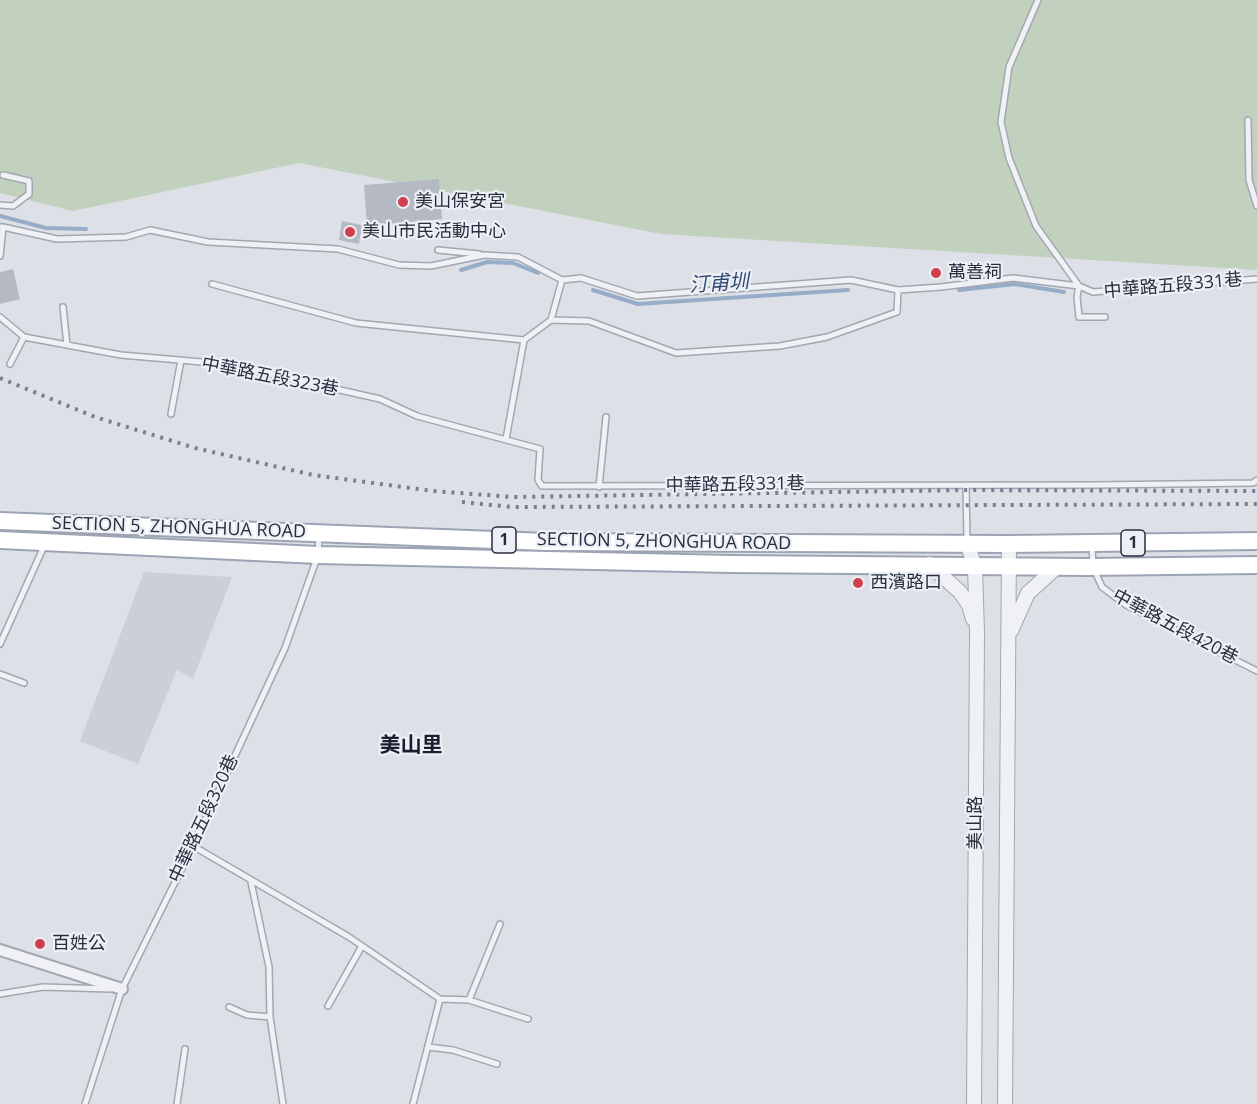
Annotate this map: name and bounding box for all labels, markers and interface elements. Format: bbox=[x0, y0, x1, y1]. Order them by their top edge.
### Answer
place label: 美山保安宮 bbox=[415, 191, 505, 213]
marker: 美山保安宮 bbox=[396, 195, 410, 209]
place label: 美山市民活動中心 bbox=[362, 221, 506, 243]
marker: 美山市民活動中心 bbox=[343, 225, 357, 239]
place label: 萬善祠 bbox=[948, 262, 1002, 284]
marker: 萬善祠 bbox=[929, 266, 943, 280]
street label: 中華路五段331巷 bbox=[1103, 269, 1243, 303]
water label: 汀甫圳 bbox=[688, 270, 750, 298]
street label: 中華路五段323巷 bbox=[200, 353, 340, 401]
street label: 中華路五段331巷 bbox=[665, 473, 805, 497]
street label: SECTION 5, ZHONGHUA ROAD bbox=[52, 513, 306, 543]
road number: 1 bbox=[492, 527, 516, 553]
street label: SECTION 5, ZHONGHUA ROAD bbox=[537, 529, 791, 555]
road number: 1 bbox=[1121, 530, 1145, 556]
place label: 西濱路口 bbox=[870, 572, 942, 594]
marker: 西濱路口 bbox=[851, 576, 865, 590]
street label: 中華路五段420巷 bbox=[1109, 585, 1241, 669]
district label: 美山里 bbox=[380, 733, 442, 759]
street label: 中華路五段320巷 bbox=[165, 752, 243, 886]
street label: 美山路 bbox=[965, 796, 987, 850]
place label: 百姓公 bbox=[52, 933, 106, 955]
marker: 百姓公 bbox=[33, 937, 47, 951]

